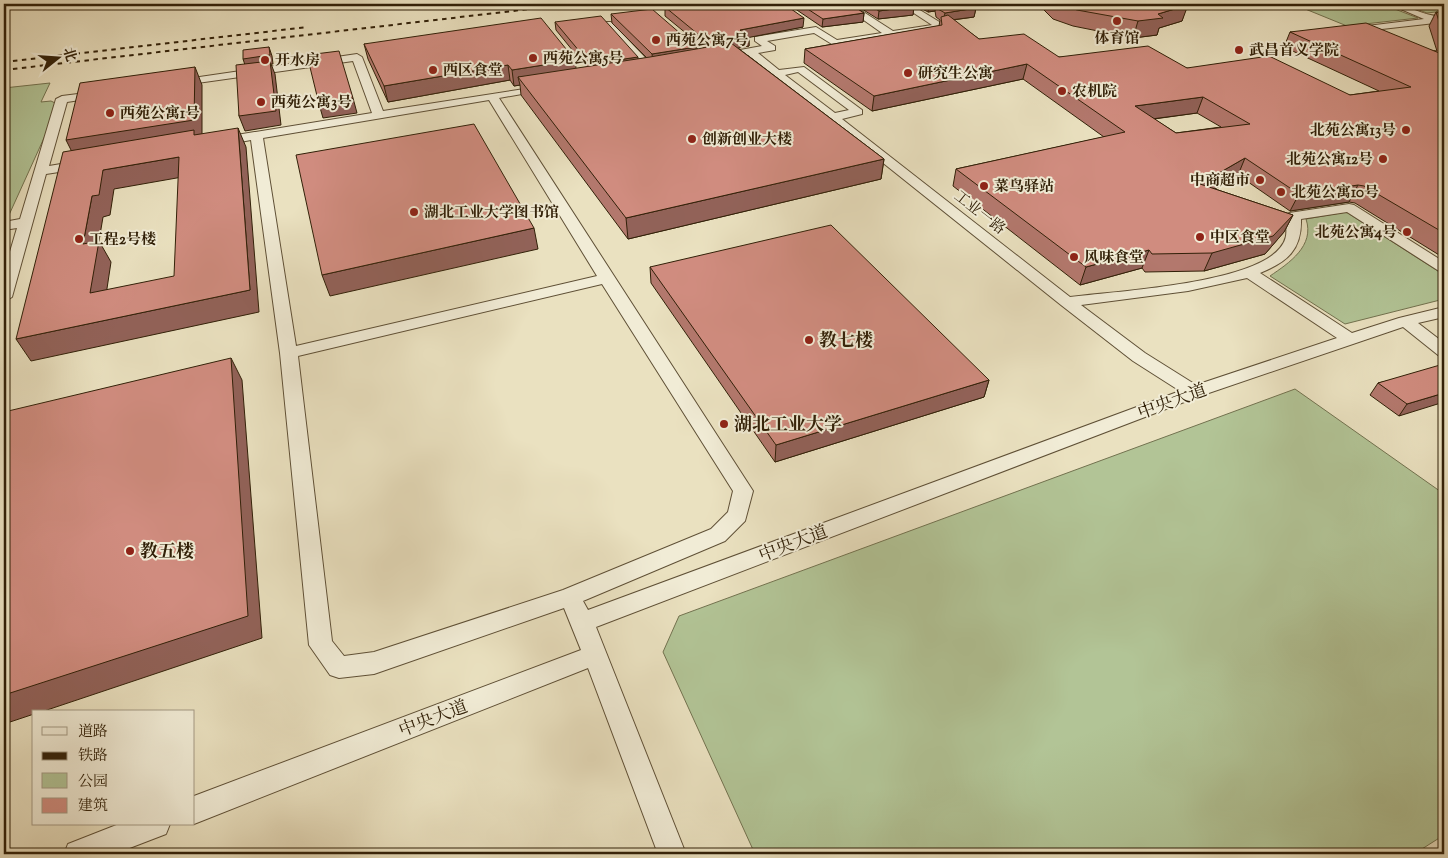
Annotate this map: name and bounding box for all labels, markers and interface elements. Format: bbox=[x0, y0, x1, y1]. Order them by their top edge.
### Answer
marker: 体育馆 bbox=[1111, 15, 1123, 27]
place label: 体育馆 bbox=[1094, 29, 1140, 50]
place label: 西苑公寓7号 bbox=[666, 31, 749, 52]
north arrow bbox=[32, 32, 82, 82]
marker: 西苑公寓7号 bbox=[650, 34, 662, 46]
place label: 武昌首义学院 bbox=[1249, 41, 1339, 62]
marker: 武昌首义学院 bbox=[1233, 44, 1245, 56]
text: 北 bbox=[57, 45, 80, 64]
place label: 西苑公寓5号 bbox=[543, 49, 623, 70]
place label: 开水房 bbox=[275, 51, 320, 72]
marker: 西苑公寓5号 bbox=[527, 52, 539, 64]
marker: 开水房 bbox=[259, 54, 271, 66]
place label: 西区食堂 bbox=[443, 61, 503, 82]
marker: 西区食堂 bbox=[427, 64, 439, 76]
place label: 研究生公寓 bbox=[918, 64, 993, 85]
marker: 研究生公寓 bbox=[902, 67, 914, 79]
place label: 农机院 bbox=[1072, 82, 1117, 103]
marker: 农机院 bbox=[1056, 85, 1068, 97]
place label: 西苑公寓3号 bbox=[271, 93, 352, 114]
marker: 西苑公寓3号 bbox=[255, 96, 267, 108]
place label: 西苑公寓1号 bbox=[120, 104, 200, 125]
marker: 西苑公寓1号 bbox=[104, 107, 116, 119]
place label: 北苑公寓13号 bbox=[1310, 121, 1396, 142]
marker: 北苑公寓13号 bbox=[1400, 124, 1412, 136]
place label: 创新创业大楼 bbox=[702, 130, 792, 151]
marker: 创新创业大楼 bbox=[686, 133, 698, 145]
place label: 北苑公寓12号 bbox=[1286, 150, 1373, 171]
marker: 北苑公寓12号 bbox=[1377, 153, 1389, 165]
place label: 中商超市 bbox=[1190, 171, 1250, 192]
marker: 中商超市 bbox=[1254, 174, 1266, 186]
place label: 菜鸟驿站 bbox=[994, 177, 1054, 198]
marker: 菜鸟驿站 bbox=[978, 180, 990, 192]
place label: 北苑公寓10号 bbox=[1291, 183, 1379, 204]
street label: 工业一路 bbox=[949, 186, 1009, 240]
marker: 北苑公寓10号 bbox=[1275, 186, 1287, 198]
place label: 湖北工业大学图书馆 bbox=[424, 203, 559, 224]
marker: 湖北工业大学图书馆 bbox=[408, 206, 420, 218]
place label: 北苑公寓4号 bbox=[1314, 223, 1397, 244]
marker: 北苑公寓4号 bbox=[1401, 226, 1413, 238]
place label: 中区食堂 bbox=[1210, 228, 1270, 249]
place label: 工程2号楼 bbox=[89, 230, 156, 251]
marker: 中区食堂 bbox=[1194, 231, 1206, 243]
marker: 工程2号楼 bbox=[73, 233, 85, 245]
place label: 风味食堂 bbox=[1084, 248, 1144, 269]
marker: 风味食堂 bbox=[1068, 251, 1080, 263]
place label: 教七楼 bbox=[819, 329, 873, 355]
marker: 教七楼 bbox=[803, 334, 815, 346]
street label: 中央大道 bbox=[1134, 378, 1211, 427]
place label: 湖北工业大学 bbox=[734, 413, 842, 439]
marker: 湖北工业大学 bbox=[718, 418, 730, 430]
street label: 中央大道 bbox=[755, 520, 832, 570]
place label: 教五楼 bbox=[140, 540, 194, 566]
marker: 教五楼 bbox=[124, 545, 136, 557]
street label: 中央大道 bbox=[395, 695, 472, 745]
legend bbox=[32, 710, 195, 826]
text: 道路 bbox=[78, 722, 108, 743]
text: 铁路 bbox=[78, 746, 108, 767]
text: 公园 bbox=[78, 772, 108, 793]
text: 建筑 bbox=[78, 796, 108, 817]

